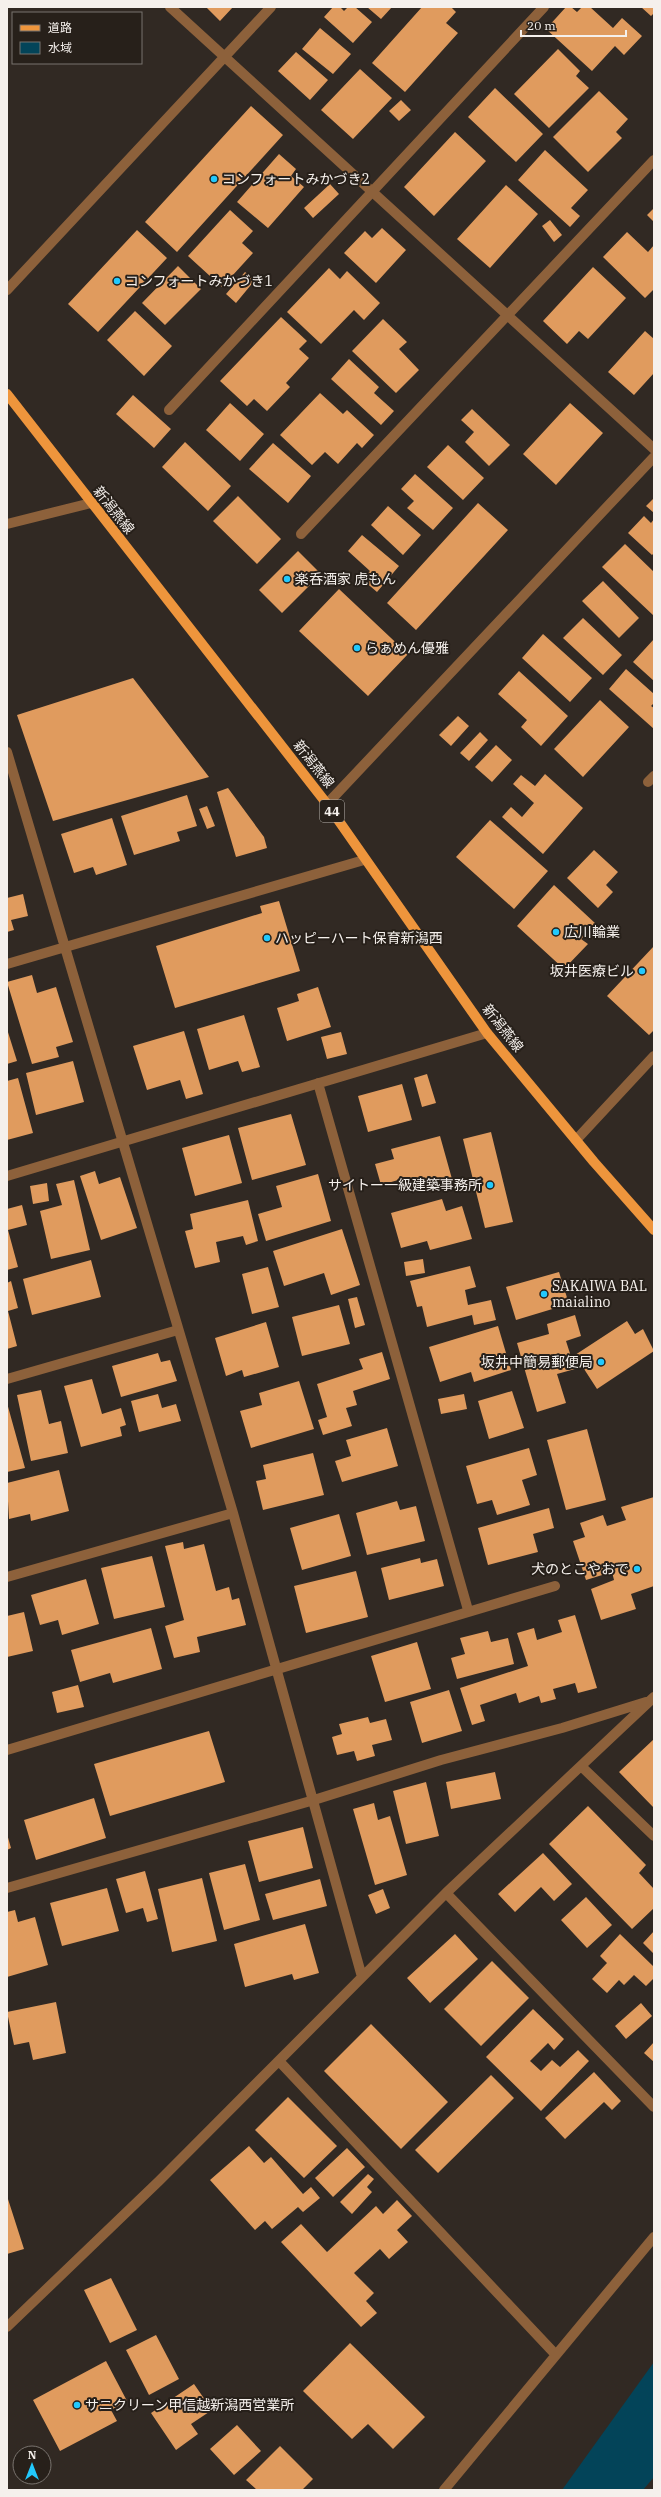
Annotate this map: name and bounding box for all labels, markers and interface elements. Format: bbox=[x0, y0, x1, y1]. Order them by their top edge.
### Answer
legend bbox=[12, 12, 142, 64]
scale bar bbox=[521, 12, 626, 38]
text: 20 m bbox=[527, 18, 556, 33]
text: 道路 bbox=[48, 20, 72, 35]
text: 水域 bbox=[48, 40, 72, 55]
place label: コンフォートみかづき2 bbox=[222, 170, 370, 188]
marker: コンフォートみかづき2 bbox=[209, 174, 219, 184]
place label: コンフォートみかづき1 bbox=[125, 272, 273, 290]
marker: コンフォートみかづき1 bbox=[112, 276, 122, 286]
street label: 新潟燕線 bbox=[90, 482, 138, 538]
place label: 楽呑酒家 虎もん bbox=[295, 570, 396, 588]
marker: 楽呑酒家 虎もん bbox=[282, 574, 292, 584]
place label: らぁめん優雅 bbox=[365, 639, 449, 657]
marker: らぁめん優雅 bbox=[352, 643, 362, 653]
street label: 新潟燕線 bbox=[290, 736, 338, 792]
road number: 44 bbox=[320, 800, 344, 822]
place label: 広川輪業 bbox=[564, 923, 620, 941]
marker: 広川輪業 bbox=[551, 927, 561, 937]
place label: ハッピーハート保育新潟西 bbox=[275, 929, 443, 947]
marker: ハッピーハート保育新潟西 bbox=[262, 933, 272, 943]
place label: 坂井医療ビル bbox=[550, 962, 634, 980]
marker: 坂井医療ビル bbox=[637, 966, 647, 976]
street label: 新潟燕線 bbox=[479, 1000, 527, 1056]
place label: サイトー一級建築事務所 bbox=[328, 1176, 482, 1194]
marker: サイトー一級建築事務所 bbox=[485, 1180, 495, 1190]
place label: SAKAIWA BAL maialino bbox=[552, 1277, 647, 1311]
marker: SAKAIWA BAL maialino bbox=[539, 1289, 549, 1299]
place label: 坂井中簡易郵便局 bbox=[481, 1353, 593, 1371]
marker: 坂井中簡易郵便局 bbox=[596, 1357, 606, 1367]
place label: 犬のとこやおで bbox=[531, 1560, 629, 1578]
marker: 犬のとこやおで bbox=[632, 1564, 642, 1574]
place label: サニクリーン甲信越新潟西営業所 bbox=[85, 2396, 294, 2414]
marker: サニクリーン甲信越新潟西営業所 bbox=[72, 2400, 82, 2410]
north arrow bbox=[12, 2445, 52, 2485]
text: N bbox=[28, 2448, 37, 2462]

